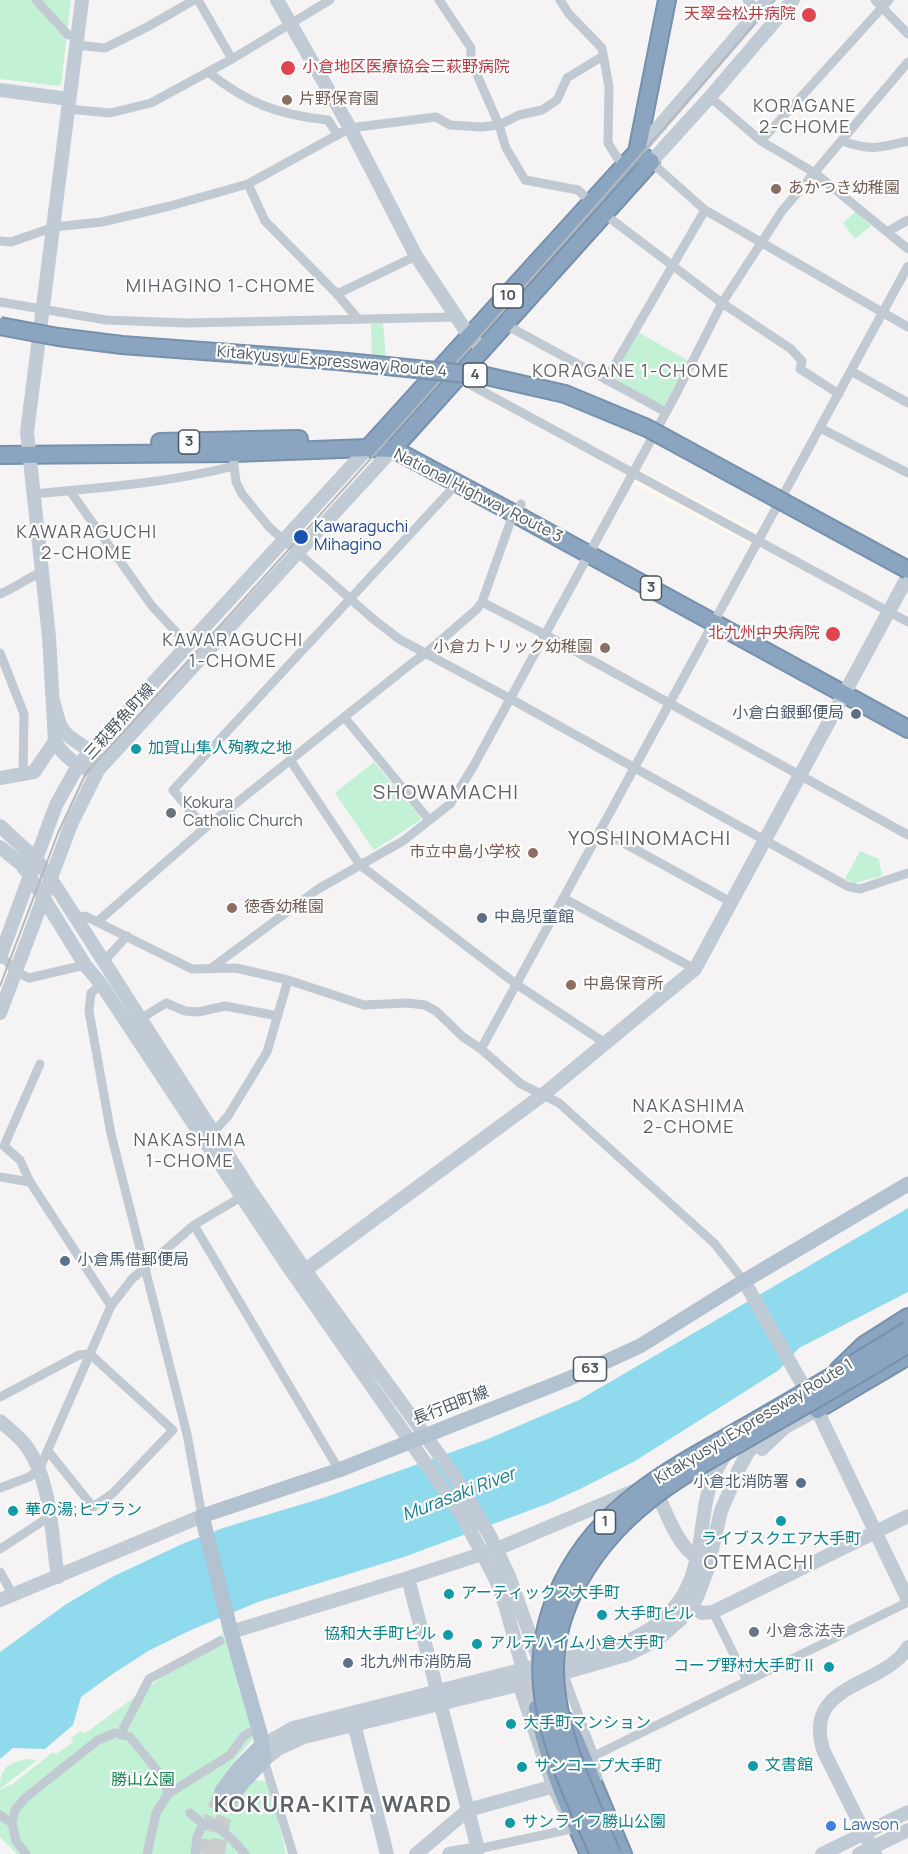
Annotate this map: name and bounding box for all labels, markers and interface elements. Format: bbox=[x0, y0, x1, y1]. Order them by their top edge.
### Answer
place label: 天翠会松井病院 bbox=[684, 5, 796, 25]
marker: 天翠会松井病院 bbox=[800, 6, 818, 24]
place label: 小倉地区医療協会三萩野病院 bbox=[302, 58, 510, 78]
marker: 小倉地区医療協会三萩野病院 bbox=[279, 59, 297, 77]
place label: 片野保育園 bbox=[299, 90, 379, 110]
marker: 片野保育園 bbox=[280, 93, 294, 107]
district label: KORAGANE 2-CHOME bbox=[753, 96, 857, 138]
place label: あかつき幼稚園 bbox=[788, 179, 900, 199]
marker: あかつき幼稚園 bbox=[769, 182, 783, 196]
district label: MIHAGINO 1-CHOME bbox=[126, 276, 316, 298]
road number: 10 bbox=[493, 284, 523, 308]
street label: Kitakyusyu Expressway Route 4 bbox=[216, 342, 448, 382]
district label: KORAGANE 1-CHOME bbox=[532, 361, 730, 383]
road number: 4 bbox=[463, 363, 487, 387]
road number: 3 bbox=[178, 430, 200, 454]
street label: National Highway Route 3 bbox=[390, 445, 566, 547]
place label: Kawaraguchi Mihagino bbox=[314, 518, 408, 556]
district label: KAWARAGUCHI 2-CHOME bbox=[16, 522, 158, 564]
marker: Kawaraguchi Mihagino bbox=[292, 528, 310, 546]
road number: 3 bbox=[640, 576, 662, 600]
place label: 北九州中央病院 bbox=[708, 624, 820, 644]
marker: 北九州中央病院 bbox=[824, 625, 842, 643]
district label: KAWARAGUCHI 1-CHOME bbox=[162, 630, 304, 672]
place label: 小倉カトリック幼稚園 bbox=[433, 638, 593, 658]
marker: 小倉カトリック幼稚園 bbox=[598, 641, 612, 655]
street label: 三萩野魚町線 bbox=[81, 680, 159, 764]
place label: 小倉白銀郵便局 bbox=[732, 704, 844, 724]
marker: 小倉白銀郵便局 bbox=[849, 707, 863, 721]
place label: 加賀山隼人殉教之地 bbox=[148, 739, 292, 759]
marker: 加賀山隼人殉教之地 bbox=[129, 742, 143, 756]
district label: SHOWAMACHI bbox=[373, 781, 519, 805]
place label: Kokura Catholic Church bbox=[183, 794, 303, 832]
marker: Kokura Catholic Church bbox=[164, 806, 178, 820]
district label: YOSHINOMACHI bbox=[568, 827, 732, 851]
place label: 市立中島小学校 bbox=[409, 843, 521, 863]
marker: 市立中島小学校 bbox=[526, 846, 540, 860]
place label: 徳香幼稚園 bbox=[244, 898, 324, 918]
marker: 徳香幼稚園 bbox=[225, 901, 239, 915]
place label: 中島児童館 bbox=[494, 908, 574, 928]
marker: 中島児童館 bbox=[475, 911, 489, 925]
place label: 中島保育所 bbox=[583, 975, 663, 995]
marker: 中島保育所 bbox=[564, 978, 578, 992]
district label: NAKASHIMA 2-CHOME bbox=[632, 1096, 746, 1138]
district label: NAKASHIMA 1-CHOME bbox=[133, 1130, 247, 1172]
place label: 小倉馬借郵便局 bbox=[77, 1251, 189, 1271]
marker: 小倉馬借郵便局 bbox=[58, 1254, 72, 1268]
street label: Kitakyusyu Expressway Route 1 bbox=[651, 1355, 857, 1489]
road number: 63 bbox=[574, 1357, 606, 1381]
street label: 長行田町線 bbox=[410, 1383, 492, 1429]
water label: Murasaki River bbox=[399, 1464, 519, 1526]
place label: 小倉北消防署 bbox=[693, 1473, 789, 1493]
marker: 小倉北消防署 bbox=[794, 1476, 808, 1490]
place label: 華の湯;ヒブラン bbox=[25, 1501, 142, 1521]
marker: 華の湯;ヒブラン bbox=[6, 1504, 20, 1518]
road number: 1 bbox=[594, 1510, 616, 1534]
marker: ライブスクエア大手町 bbox=[774, 1514, 788, 1528]
place label: ライブスクエア大手町 bbox=[701, 1530, 861, 1550]
district label: OTEMACHI bbox=[703, 1551, 815, 1575]
place label: アーティックス大手町 bbox=[461, 1584, 620, 1604]
marker: アーティックス大手町 bbox=[442, 1587, 456, 1601]
place label: 大手町ビル bbox=[614, 1605, 694, 1625]
marker: 大手町ビル bbox=[595, 1608, 609, 1622]
place label: 小倉念法寺 bbox=[766, 1622, 846, 1642]
place label: 協和大手町ビル bbox=[324, 1625, 436, 1645]
marker: 小倉念法寺 bbox=[747, 1625, 761, 1639]
marker: 協和大手町ビル bbox=[441, 1628, 455, 1642]
place label: アルテハイム小倉大手町 bbox=[489, 1634, 665, 1654]
marker: アルテハイム小倉大手町 bbox=[470, 1637, 484, 1651]
place label: 北九州市消防局 bbox=[360, 1653, 472, 1673]
marker: 北九州市消防局 bbox=[341, 1656, 355, 1670]
place label: コープ野村大手町Ⅱ bbox=[673, 1657, 817, 1677]
marker: コープ野村大手町Ⅱ bbox=[822, 1660, 836, 1674]
place label: 大手町マンション bbox=[523, 1714, 651, 1734]
marker: 大手町マンション bbox=[504, 1717, 518, 1731]
place label: 文書館 bbox=[765, 1756, 813, 1776]
place label: サンコープ大手町 bbox=[534, 1757, 662, 1777]
marker: 文書館 bbox=[746, 1759, 760, 1773]
marker: サンコープ大手町 bbox=[515, 1760, 529, 1774]
park label: 勝山公園 bbox=[111, 1771, 175, 1791]
district label: KOKURA-KITA WARD bbox=[213, 1793, 453, 1819]
place label: サンライフ勝山公園 bbox=[522, 1813, 666, 1833]
marker: サンライフ勝山公園 bbox=[503, 1816, 517, 1830]
place label: Lawson bbox=[843, 1816, 899, 1836]
marker: Lawson bbox=[824, 1819, 838, 1833]

